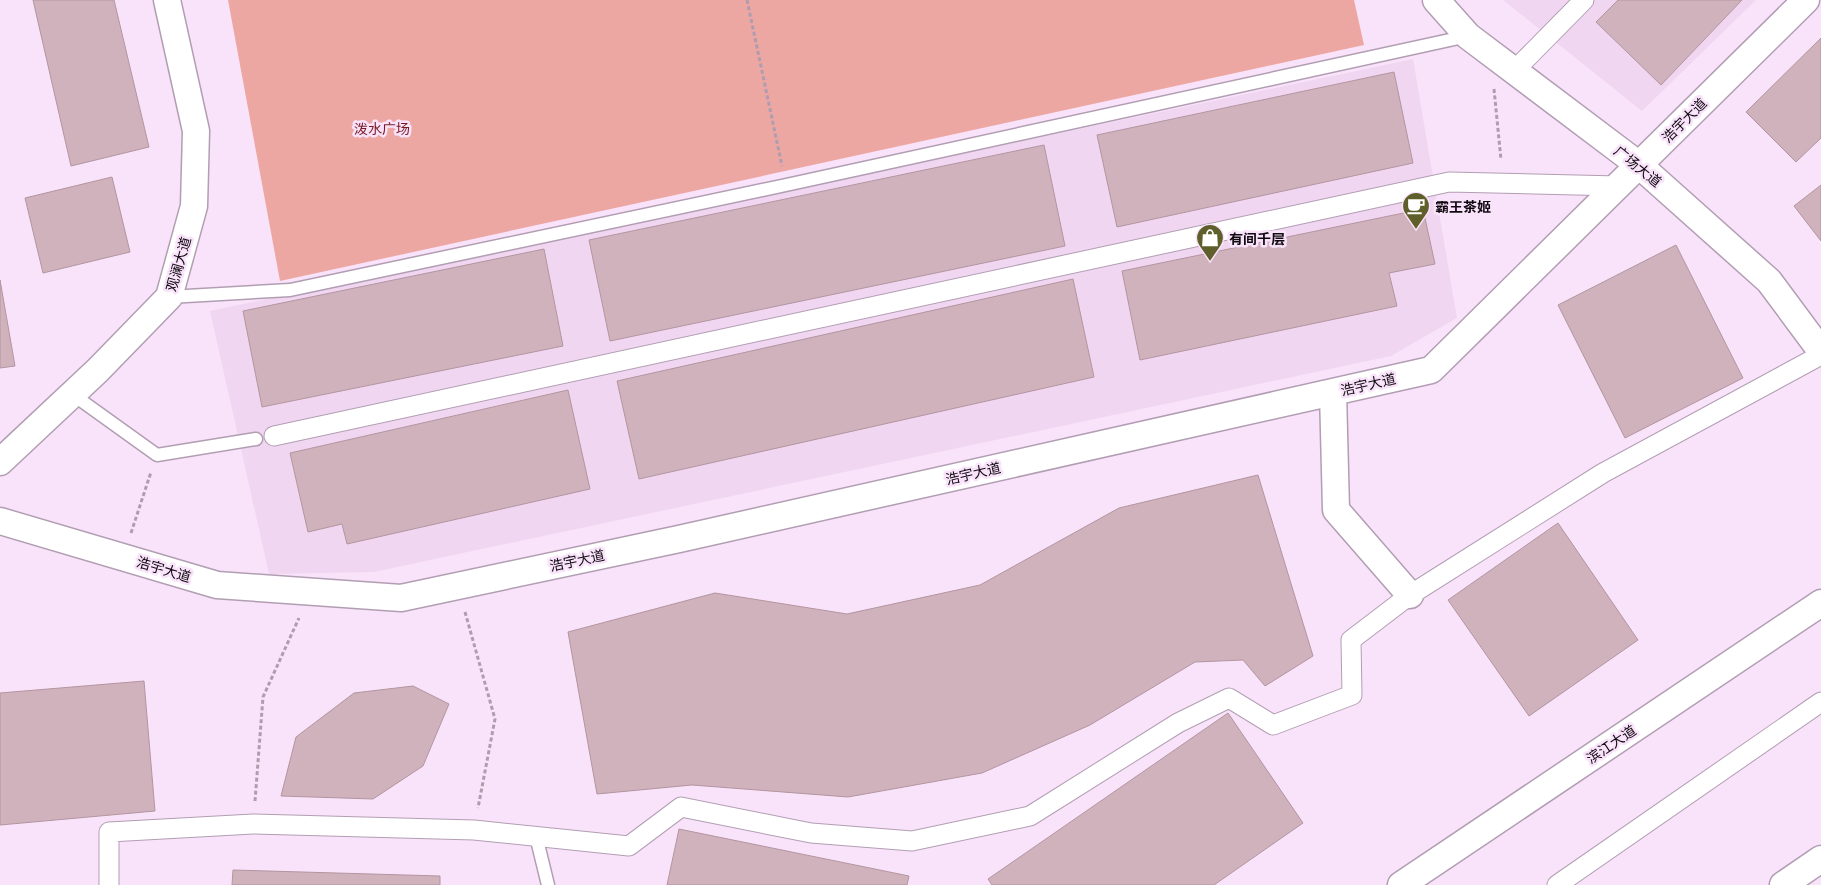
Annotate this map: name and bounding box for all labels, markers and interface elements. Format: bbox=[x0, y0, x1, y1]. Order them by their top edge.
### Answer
street label: 浩宇大道 bbox=[1658, 94, 1710, 146]
park label: 泼水广场 bbox=[354, 120, 410, 137]
street label: 广场大道 bbox=[1611, 142, 1665, 190]
cafe icon: 霸王茶姬 bbox=[1401, 191, 1431, 230]
place label: 霸王茶姬 bbox=[1435, 198, 1491, 215]
shop icon: 有间千层 bbox=[1195, 223, 1225, 262]
place label: 有间千层 bbox=[1229, 230, 1285, 247]
street label: 观澜大道 bbox=[162, 235, 194, 293]
street label: 浩宇大道 bbox=[1339, 369, 1397, 399]
street label: 浩宇大道 bbox=[944, 458, 1002, 488]
street label: 浩宇大道 bbox=[548, 546, 606, 574]
street label: 浩宇大道 bbox=[135, 553, 193, 585]
street label: 滨江大道 bbox=[1583, 721, 1639, 767]

